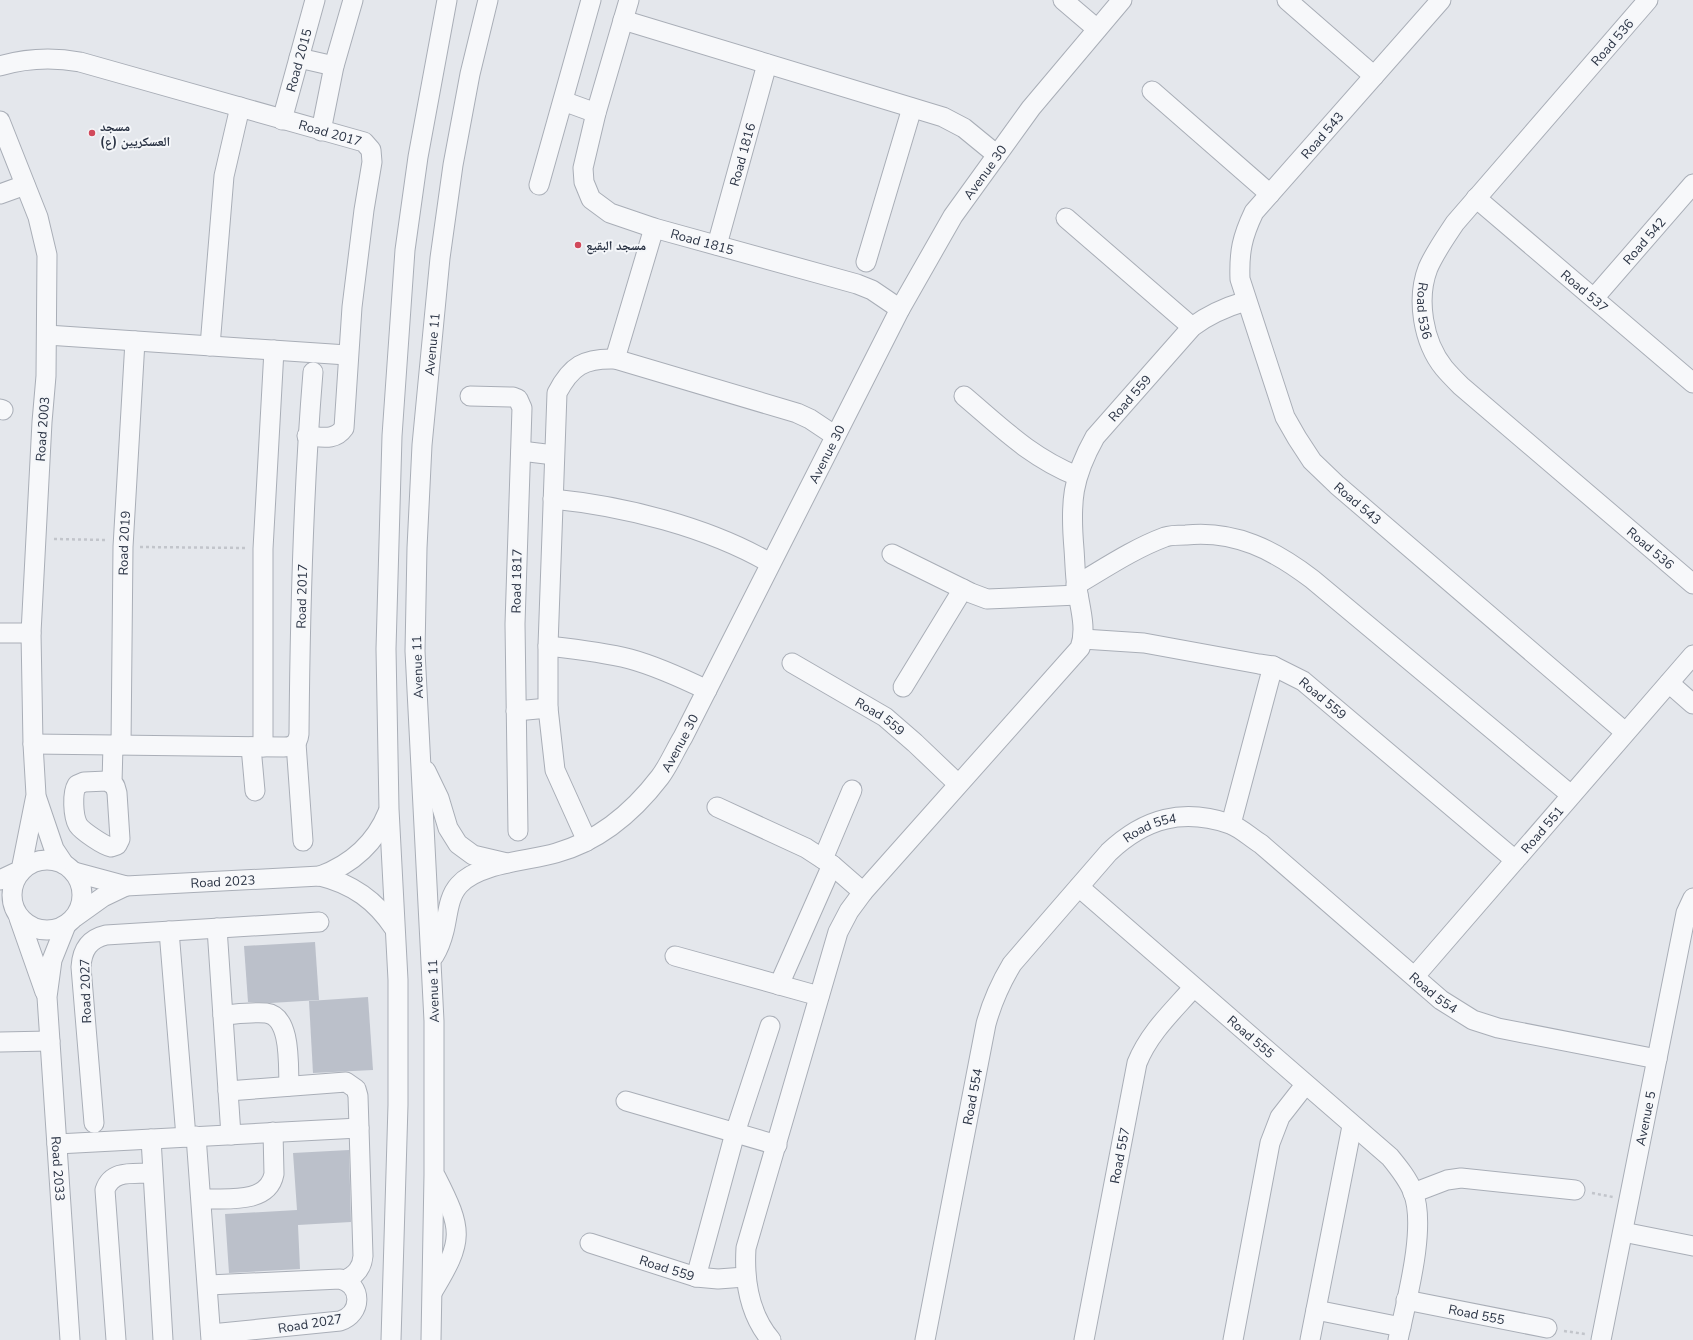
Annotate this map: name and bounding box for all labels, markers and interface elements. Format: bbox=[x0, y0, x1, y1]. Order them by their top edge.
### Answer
street label: Road 536 bbox=[1587, 15, 1638, 70]
street label: Road 2015 bbox=[282, 27, 317, 94]
street label: Road 543 bbox=[1297, 108, 1348, 163]
street label: Road 2017 bbox=[296, 116, 364, 151]
place label: مسجد العسكريين (ع) bbox=[100, 118, 170, 151]
street label: Road 1816 bbox=[726, 121, 760, 188]
marker: مسجد العسكريين (ع) bbox=[87, 128, 97, 138]
street label: Avenue 30 bbox=[960, 141, 1012, 203]
street label: Road 542 bbox=[1619, 214, 1670, 269]
street label: Road 1815 bbox=[669, 225, 736, 260]
place label: مسجد البقيع bbox=[586, 237, 646, 255]
marker: مسجد البقيع bbox=[573, 240, 583, 250]
street label: Road 537 bbox=[1557, 266, 1612, 317]
street label: Road 536 bbox=[1412, 281, 1436, 342]
street label: Avenue 11 bbox=[421, 312, 445, 377]
street label: Road 559 bbox=[1105, 371, 1156, 426]
street label: Road 2003 bbox=[32, 396, 54, 462]
street label: Avenue 30 bbox=[805, 422, 850, 487]
street label: Road 543 bbox=[1330, 478, 1385, 529]
street label: Road 2019 bbox=[115, 510, 135, 576]
street label: Road 536 bbox=[1622, 523, 1678, 574]
street label: Road 1817 bbox=[507, 548, 527, 614]
street label: Road 2017 bbox=[292, 564, 312, 629]
street label: Avenue 11 bbox=[408, 635, 428, 699]
street label: Road 559 bbox=[1295, 673, 1350, 724]
street label: Road 559 bbox=[851, 693, 908, 740]
street label: Avenue 30 bbox=[658, 711, 703, 776]
street label: Road 551 bbox=[1517, 803, 1568, 857]
street label: Road 554 bbox=[1120, 809, 1178, 847]
street label: Road 2023 bbox=[190, 871, 256, 893]
street label: Road 2027 bbox=[76, 958, 96, 1024]
street label: Avenue 11 bbox=[424, 959, 444, 1023]
street label: Road 554 bbox=[1405, 969, 1461, 1018]
street label: Road 555 bbox=[1223, 1012, 1278, 1063]
street label: Road 554 bbox=[959, 1067, 987, 1126]
street label: Avenue 5 bbox=[1632, 1089, 1660, 1147]
street label: Road 557 bbox=[1106, 1126, 1135, 1185]
street label: Road 2033 bbox=[46, 1136, 69, 1202]
street label: Road 559 bbox=[637, 1251, 697, 1286]
street label: Road 555 bbox=[1447, 1301, 1506, 1329]
street label: Road 2027 bbox=[277, 1310, 344, 1338]

